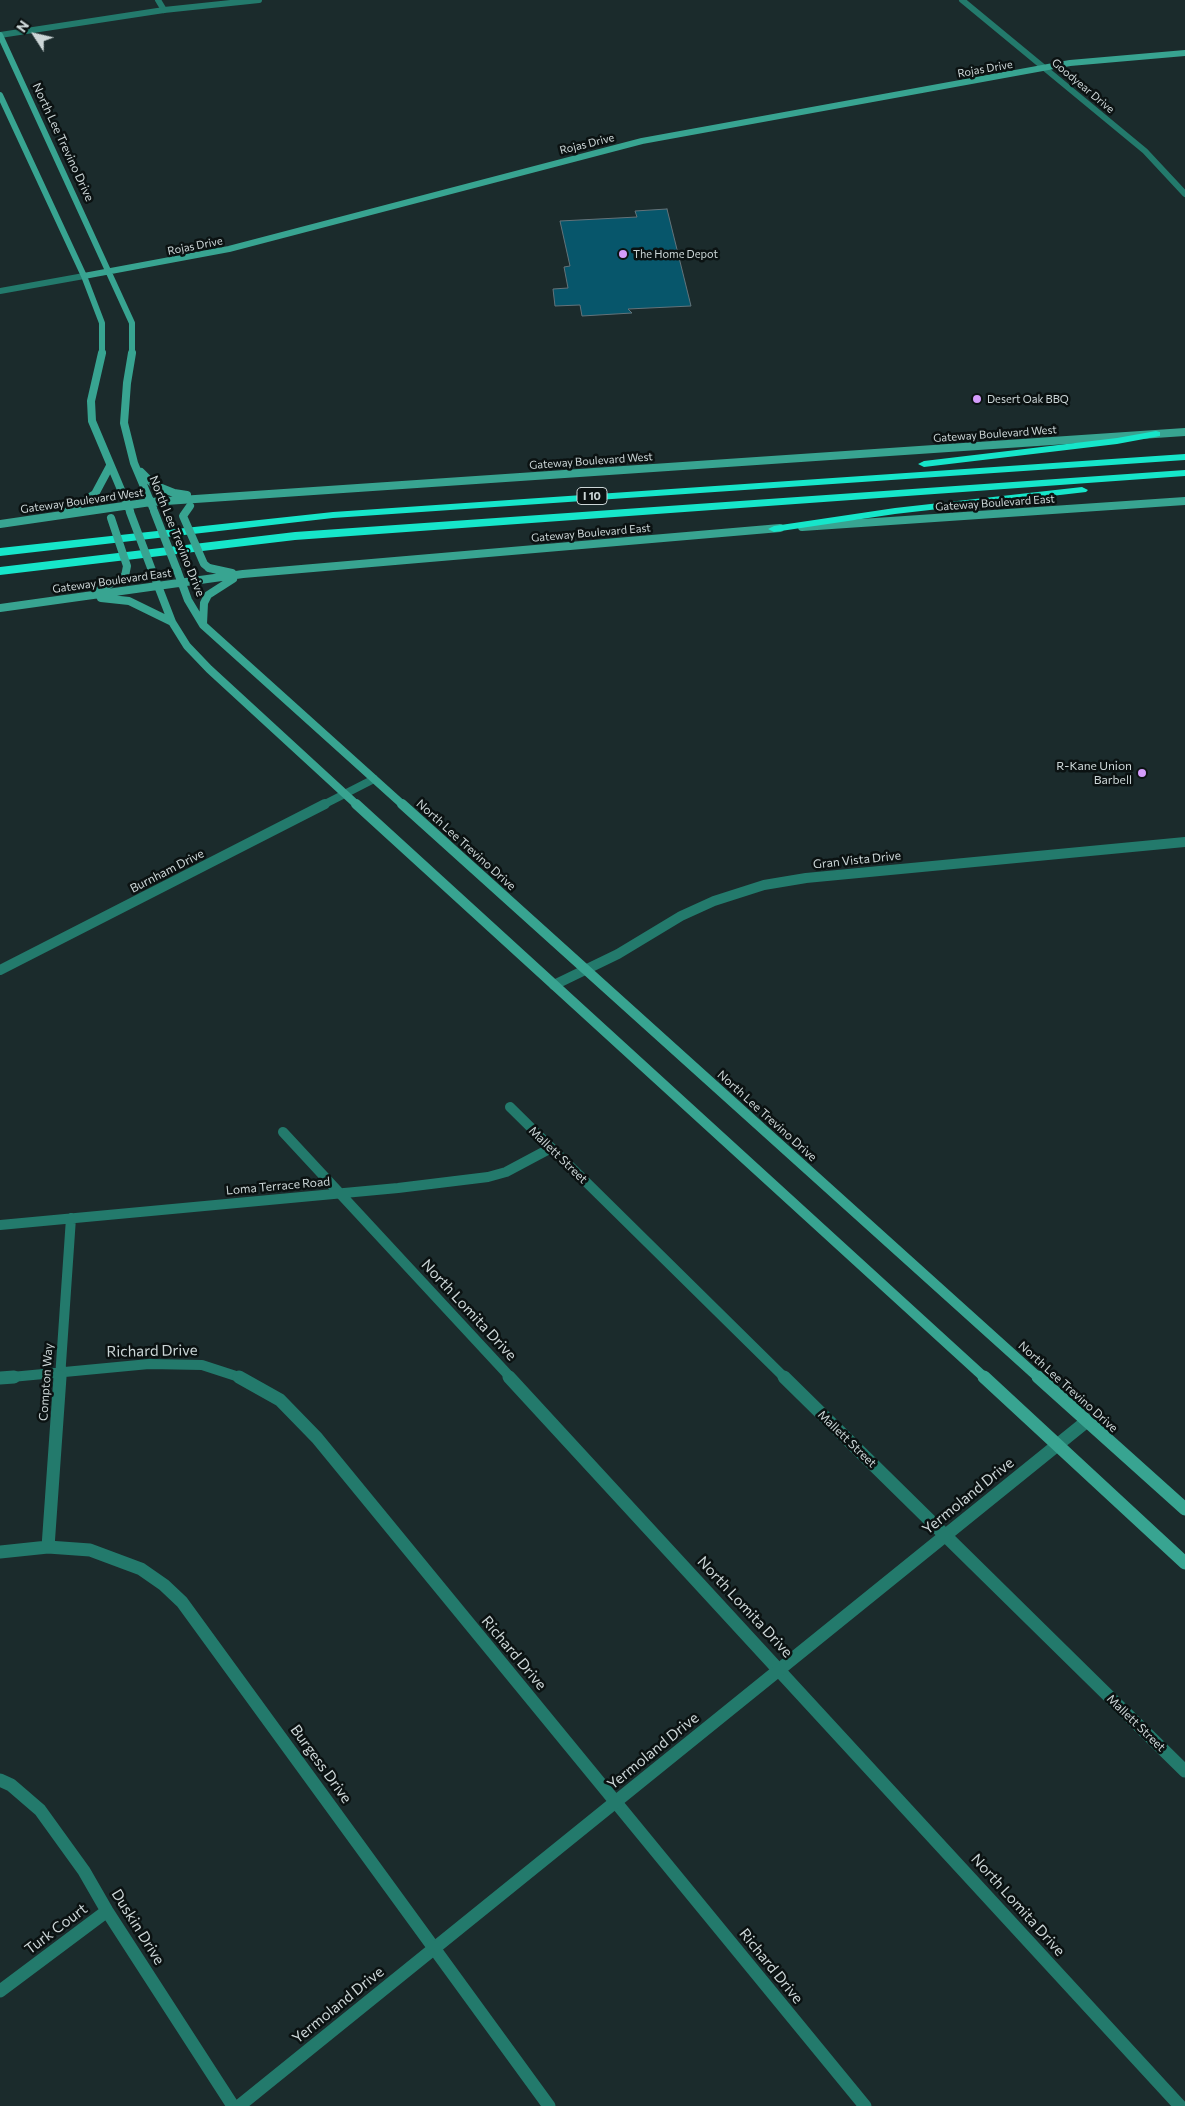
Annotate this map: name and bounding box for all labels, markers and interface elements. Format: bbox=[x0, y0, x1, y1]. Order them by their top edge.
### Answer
north arrow bbox=[10, 10, 60, 60]
text: N bbox=[12, 17, 32, 35]
street label: Goodyear Drive bbox=[1049, 56, 1117, 116]
street label: Rojas Drive bbox=[956, 58, 1014, 80]
street label: North Lee Trevino Drive bbox=[29, 81, 97, 203]
street label: Rojas Drive bbox=[558, 131, 616, 157]
street label: Rojas Drive bbox=[166, 234, 224, 258]
place label: The Home Depot bbox=[633, 247, 718, 261]
marker: The Home Depot bbox=[617, 248, 629, 260]
place label: Desert Oak BBQ bbox=[987, 392, 1069, 406]
marker: Desert Oak BBQ bbox=[971, 393, 983, 405]
street label: Gateway Boulevard West bbox=[933, 423, 1057, 445]
street label: Gateway Boulevard West bbox=[529, 450, 653, 472]
street label: North Lee Trevino Drive bbox=[146, 474, 208, 598]
street label: Gateway Boulevard West bbox=[20, 486, 144, 516]
road number: I 10 bbox=[577, 488, 607, 504]
street label: Gateway Boulevard East bbox=[935, 492, 1055, 514]
street label: Gateway Boulevard East bbox=[531, 521, 651, 545]
street label: Gateway Boulevard East bbox=[52, 566, 172, 596]
place label: R-Kane Union Barbell bbox=[1056, 759, 1132, 787]
marker: R-Kane Union Barbell bbox=[1136, 767, 1148, 779]
street label: North Lee Trevino Drive bbox=[413, 797, 519, 893]
street label: Burnham Drive bbox=[128, 846, 206, 896]
street label: Gran Vista Drive bbox=[812, 848, 902, 872]
street label: North Lee Trevino Drive bbox=[714, 1068, 820, 1164]
street label: Mallett Street bbox=[526, 1123, 590, 1187]
street label: Loma Terrace Road bbox=[225, 1174, 331, 1198]
street label: North Lomita Drive bbox=[418, 1256, 520, 1364]
street label: North Lee Trevino Drive bbox=[1015, 1339, 1121, 1435]
street label: Richard Drive bbox=[106, 1341, 198, 1361]
street label: Compton Way bbox=[36, 1343, 56, 1421]
street label: Mallett Street bbox=[815, 1407, 879, 1471]
street label: Yermoland Drive bbox=[919, 1454, 1017, 1538]
street label: North Lomita Drive bbox=[694, 1553, 796, 1661]
street label: Richard Drive bbox=[478, 1612, 550, 1694]
street label: Mallett Street bbox=[1104, 1691, 1168, 1755]
street label: Yermoland Drive bbox=[604, 1709, 702, 1793]
street label: Burgess Drive bbox=[286, 1721, 356, 1807]
street label: North Lomita Drive bbox=[967, 1850, 1069, 1960]
street label: Duskin Drive bbox=[108, 1886, 168, 1968]
street label: Turk Court bbox=[21, 1900, 91, 1958]
street label: Richard Drive bbox=[735, 1925, 807, 2007]
street label: Yermoland Drive bbox=[289, 1963, 387, 2047]

